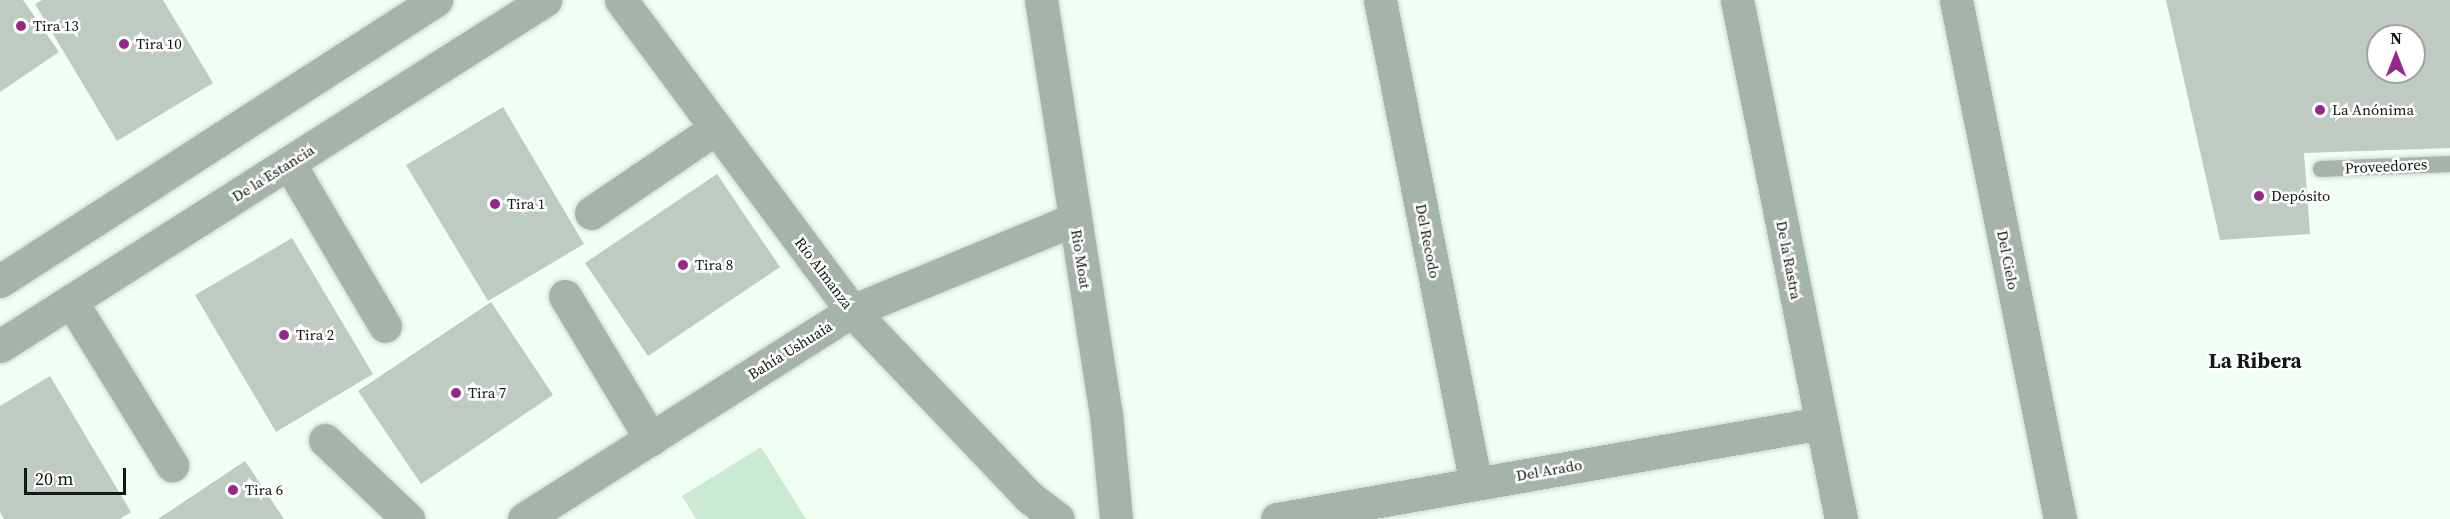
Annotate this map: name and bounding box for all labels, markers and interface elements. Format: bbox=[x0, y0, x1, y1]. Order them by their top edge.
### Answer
place label: Tira 13 bbox=[33, 17, 79, 35]
marker: Tira 13 bbox=[14, 19, 28, 33]
north arrow bbox=[2366, 24, 2426, 84]
text: N bbox=[2390, 27, 2402, 49]
place label: Tira 10 bbox=[136, 35, 182, 53]
marker: Tira 10 bbox=[117, 37, 131, 51]
place label: La Anónima bbox=[2332, 101, 2414, 119]
marker: La Anónima bbox=[2313, 103, 2327, 117]
street label: De la Estancia bbox=[228, 141, 318, 205]
street label: Proveedores bbox=[2344, 155, 2428, 177]
place label: Depósito bbox=[2271, 187, 2330, 205]
marker: Depósito bbox=[2252, 189, 2266, 203]
place label: Tira 1 bbox=[507, 195, 545, 213]
marker: Tira 1 bbox=[488, 197, 502, 211]
street label: Del Recodo bbox=[1412, 202, 1444, 280]
street label: De la Rastra bbox=[1773, 219, 1805, 301]
street label: Rio Moat bbox=[1067, 228, 1095, 290]
street label: Del Cielo bbox=[1993, 229, 2023, 291]
street label: Río Almanza bbox=[791, 234, 857, 312]
place label: Tira 8 bbox=[695, 256, 733, 274]
marker: Tira 8 bbox=[676, 258, 690, 272]
street label: Bahía Ushuaia bbox=[745, 317, 835, 383]
place label: Tira 2 bbox=[296, 326, 334, 344]
marker: Tira 2 bbox=[277, 328, 291, 342]
district label: La Ribera bbox=[2208, 348, 2302, 374]
place label: Tira 7 bbox=[468, 384, 506, 402]
marker: Tira 7 bbox=[449, 386, 463, 400]
street label: Del Arado bbox=[1515, 455, 1583, 485]
scale bar bbox=[27, 456, 129, 494]
text: 20 m bbox=[35, 466, 73, 491]
place label: Tira 6 bbox=[245, 481, 283, 499]
marker: Tira 6 bbox=[226, 483, 240, 497]

